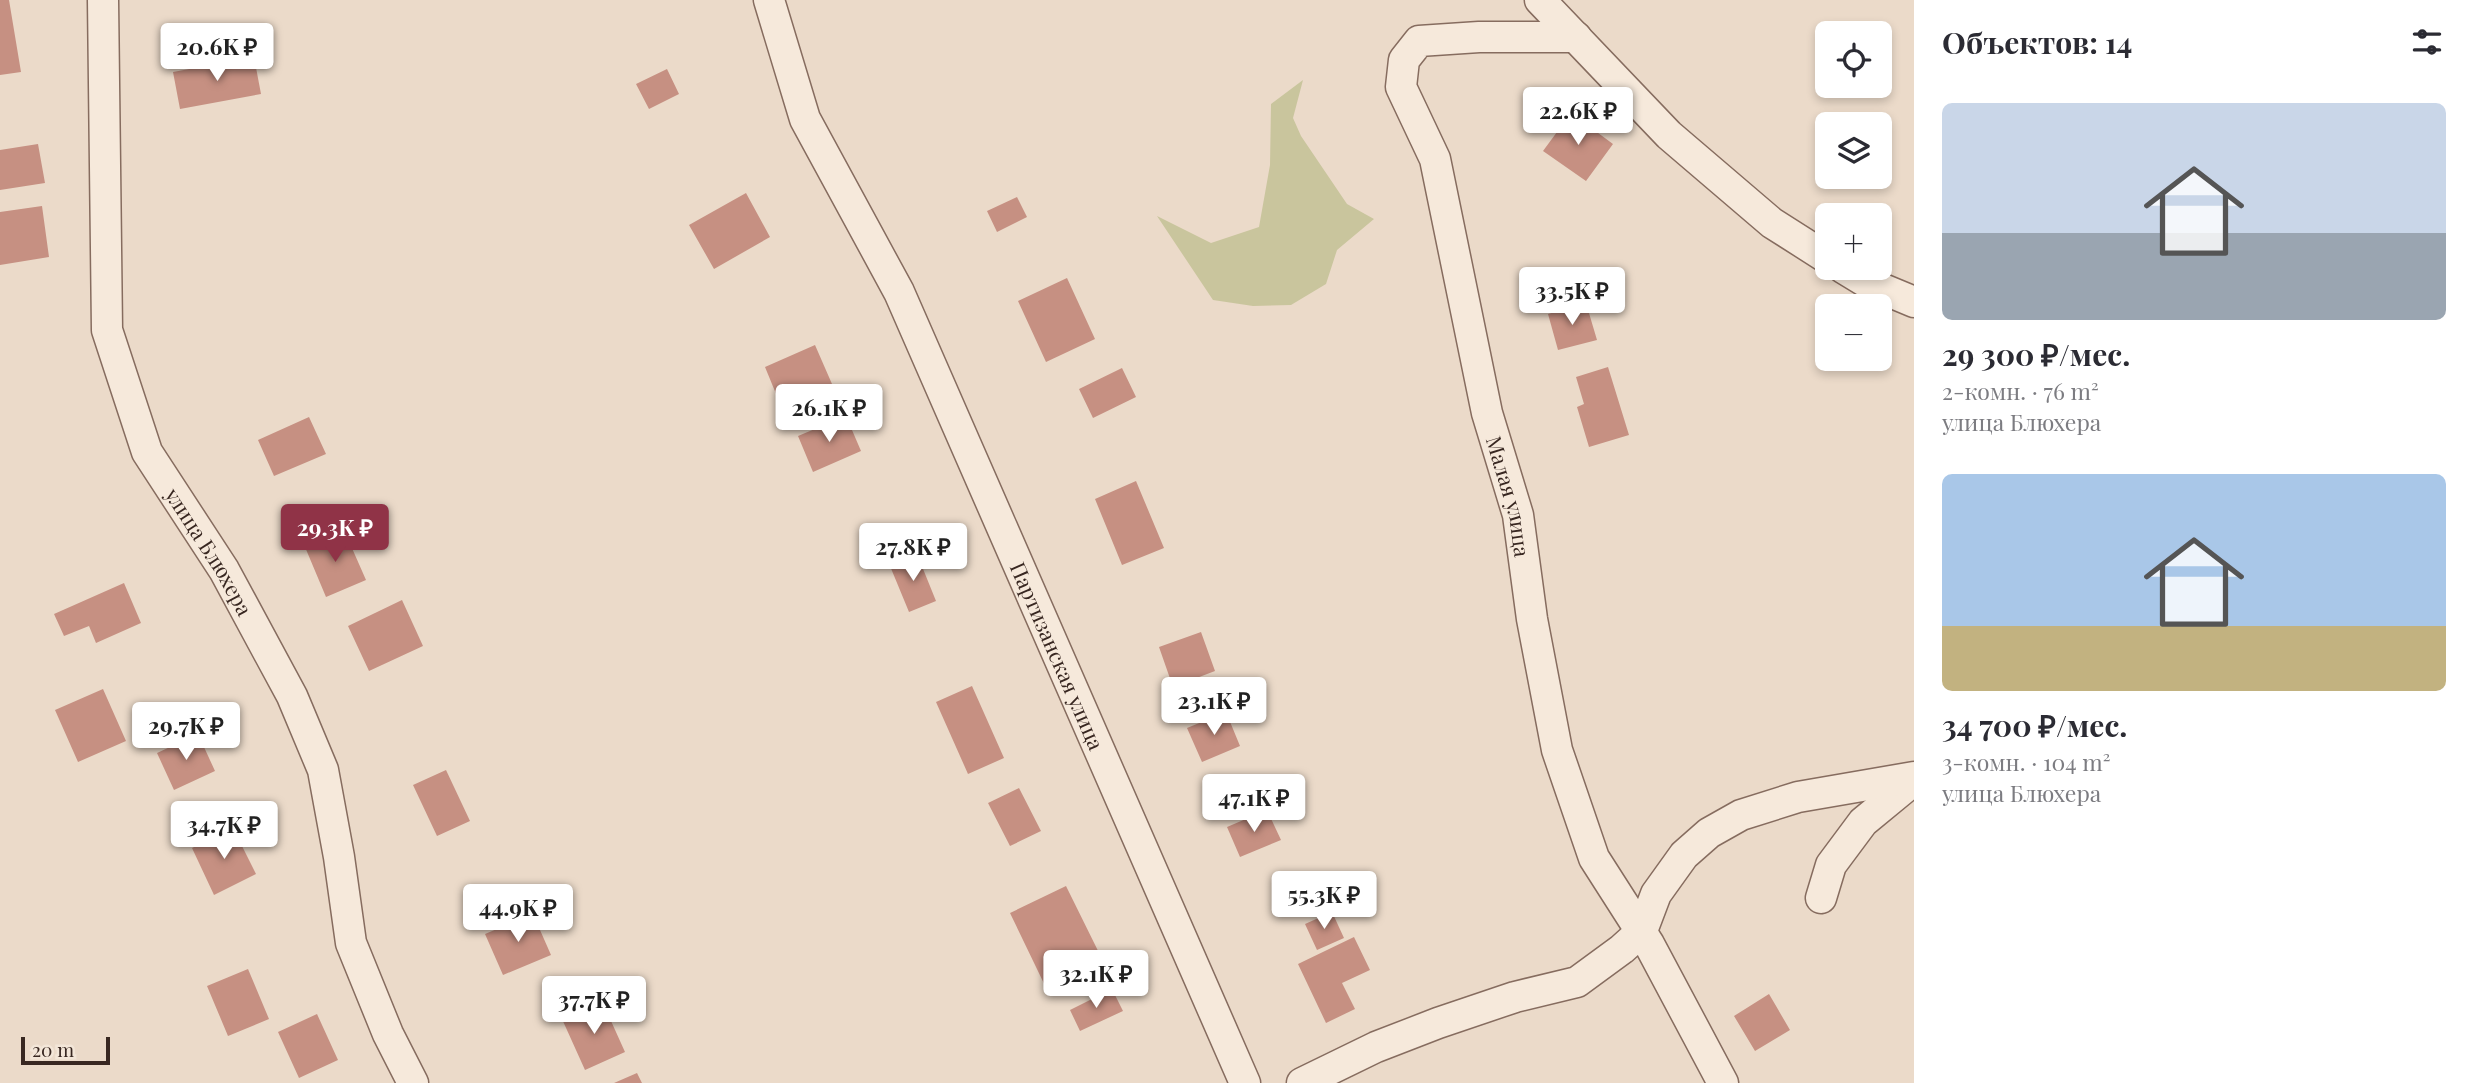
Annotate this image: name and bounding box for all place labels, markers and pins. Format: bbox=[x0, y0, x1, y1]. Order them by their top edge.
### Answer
pin: 20.6K ₽ bbox=[152, 24, 282, 83]
pin: 22.6K ₽ bbox=[1513, 88, 1643, 147]
pin: 33.5K ₽ bbox=[1507, 268, 1637, 327]
pin: 26.1K ₽ bbox=[764, 384, 894, 444]
pin: 29.3K ₽ bbox=[270, 504, 400, 564]
pin: 27.8K ₽ bbox=[848, 524, 978, 583]
pin: 23.1K ₽ bbox=[1149, 678, 1279, 737]
pin: 29.7K ₽ bbox=[121, 702, 251, 762]
pin: 47.1K ₽ bbox=[1189, 774, 1319, 834]
pin: 34.7K ₽ bbox=[159, 802, 289, 861]
pin: 55.3K ₽ bbox=[1259, 872, 1389, 931]
pin: 44.9K ₽ bbox=[453, 884, 583, 944]
pin: 32.1K ₽ bbox=[1031, 950, 1161, 1010]
pin: 37.7K ₽ bbox=[529, 976, 659, 1036]

